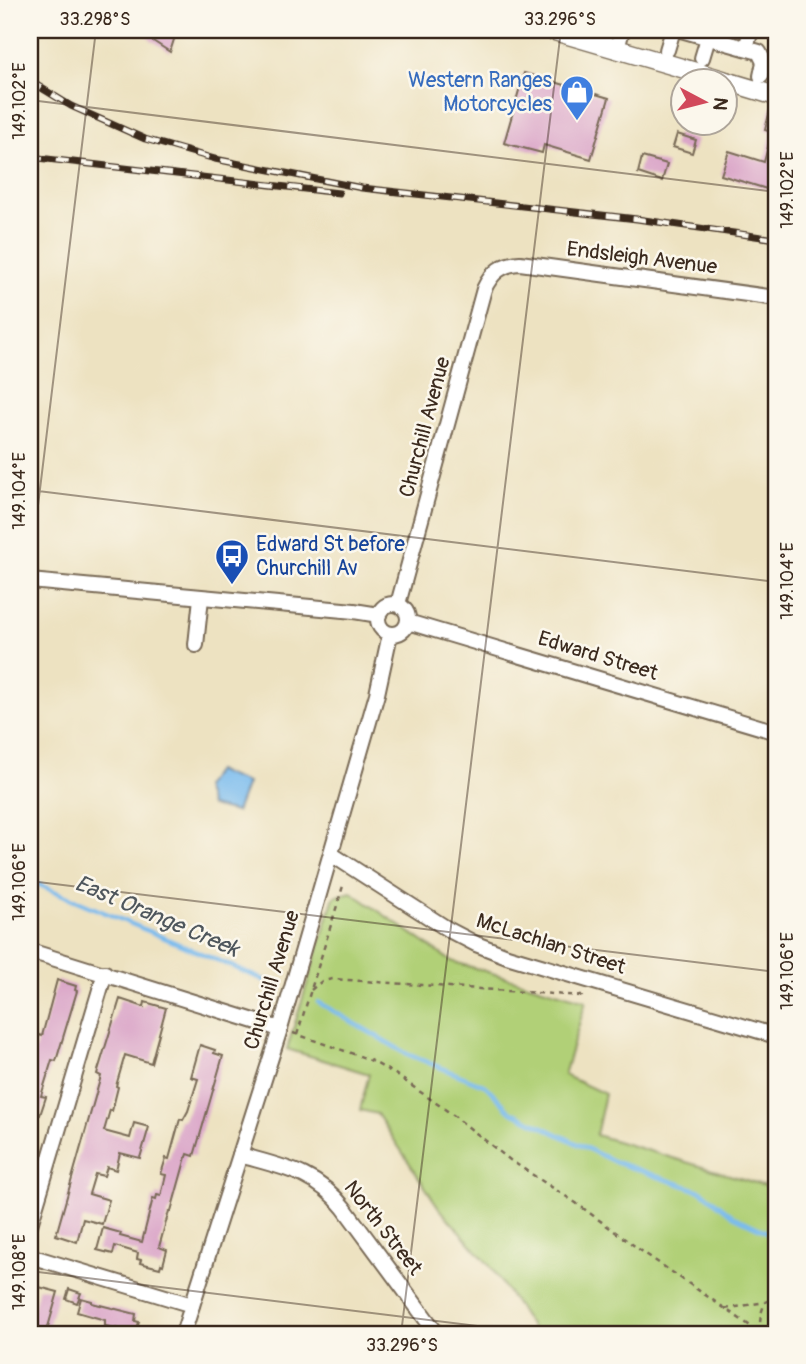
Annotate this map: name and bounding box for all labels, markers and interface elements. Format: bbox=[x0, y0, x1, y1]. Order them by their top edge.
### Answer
text: 33.298°S bbox=[60, 8, 130, 31]
text: 33.296°S bbox=[524, 8, 596, 31]
text: 149.102°E bbox=[8, 62, 31, 140]
north arrow bbox=[670, 66, 740, 136]
place label: Western Ranges Motorcycles bbox=[408, 67, 553, 118]
shop icon: Western Ranges Motorcycles bbox=[558, 73, 596, 122]
text: N bbox=[707, 96, 733, 112]
text: 149.102°E bbox=[776, 151, 799, 229]
street label: Endsleigh Avenue bbox=[565, 235, 719, 281]
street label: Churchill Avenue bbox=[393, 353, 457, 500]
text: 149.104°E bbox=[8, 452, 31, 530]
place label: Edward St before Churchill Av bbox=[256, 531, 406, 582]
bus stop icon: Edward St before Churchill Av bbox=[213, 537, 251, 586]
text: 149.104°E bbox=[776, 542, 799, 620]
street label: Edward Street bbox=[535, 625, 662, 687]
text: 149.106°E bbox=[8, 843, 31, 921]
water label: East Orange Creek bbox=[71, 868, 245, 965]
street label: Churchill Avenue bbox=[238, 906, 306, 1053]
street label: McLachlan Street bbox=[473, 907, 630, 981]
text: 149.106°E bbox=[776, 932, 799, 1010]
street label: North Street bbox=[338, 1175, 429, 1281]
text: 149.108°E bbox=[8, 1234, 31, 1310]
text: 33.296°S bbox=[366, 1334, 438, 1357]

